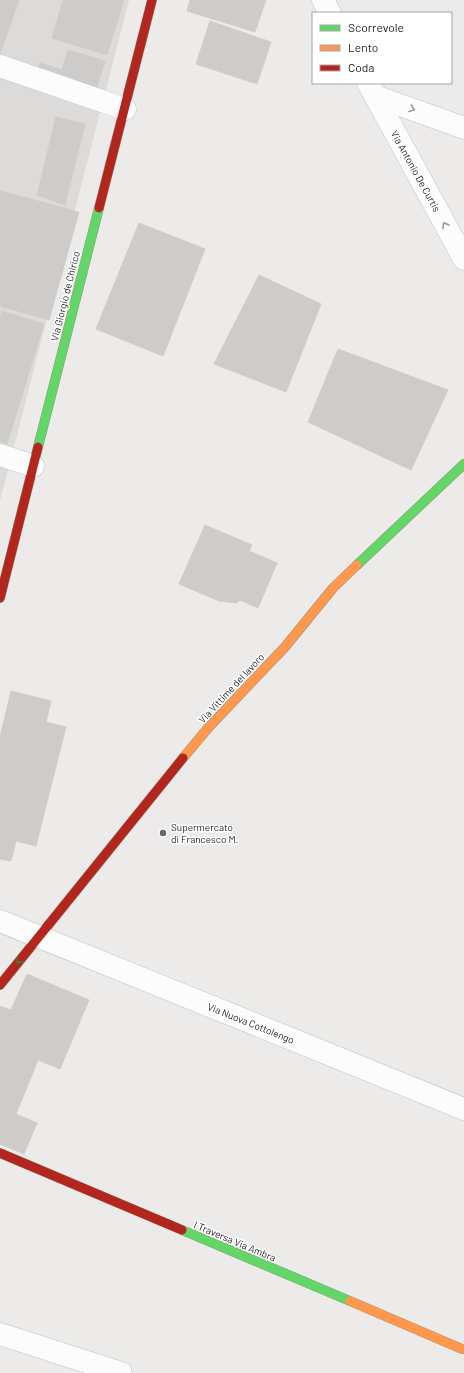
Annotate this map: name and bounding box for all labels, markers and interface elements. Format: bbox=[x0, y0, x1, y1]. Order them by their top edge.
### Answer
legend bbox=[312, 12, 452, 84]
text: Scorrevole bbox=[348, 20, 404, 34]
text: Lento bbox=[348, 40, 378, 54]
text: Coda bbox=[348, 60, 375, 74]
one-way arrow bbox=[408, 104, 415, 112]
street label: Via Antonio De Curtis bbox=[389, 128, 443, 214]
one-way arrow bbox=[443, 222, 450, 229]
street label: Via Giorgio de Chirico bbox=[48, 250, 82, 342]
street label: Via Vittime del lavoro bbox=[196, 651, 266, 725]
place label: Supermercato di Francesco M. bbox=[171, 821, 238, 845]
marker: Supermercato di Francesco M. bbox=[158, 828, 168, 838]
one-way arrow bbox=[16, 956, 23, 963]
street label: Via Nuova Cottolengo bbox=[206, 1000, 296, 1046]
street label: I Traversa Via Ambra bbox=[192, 1218, 278, 1264]

